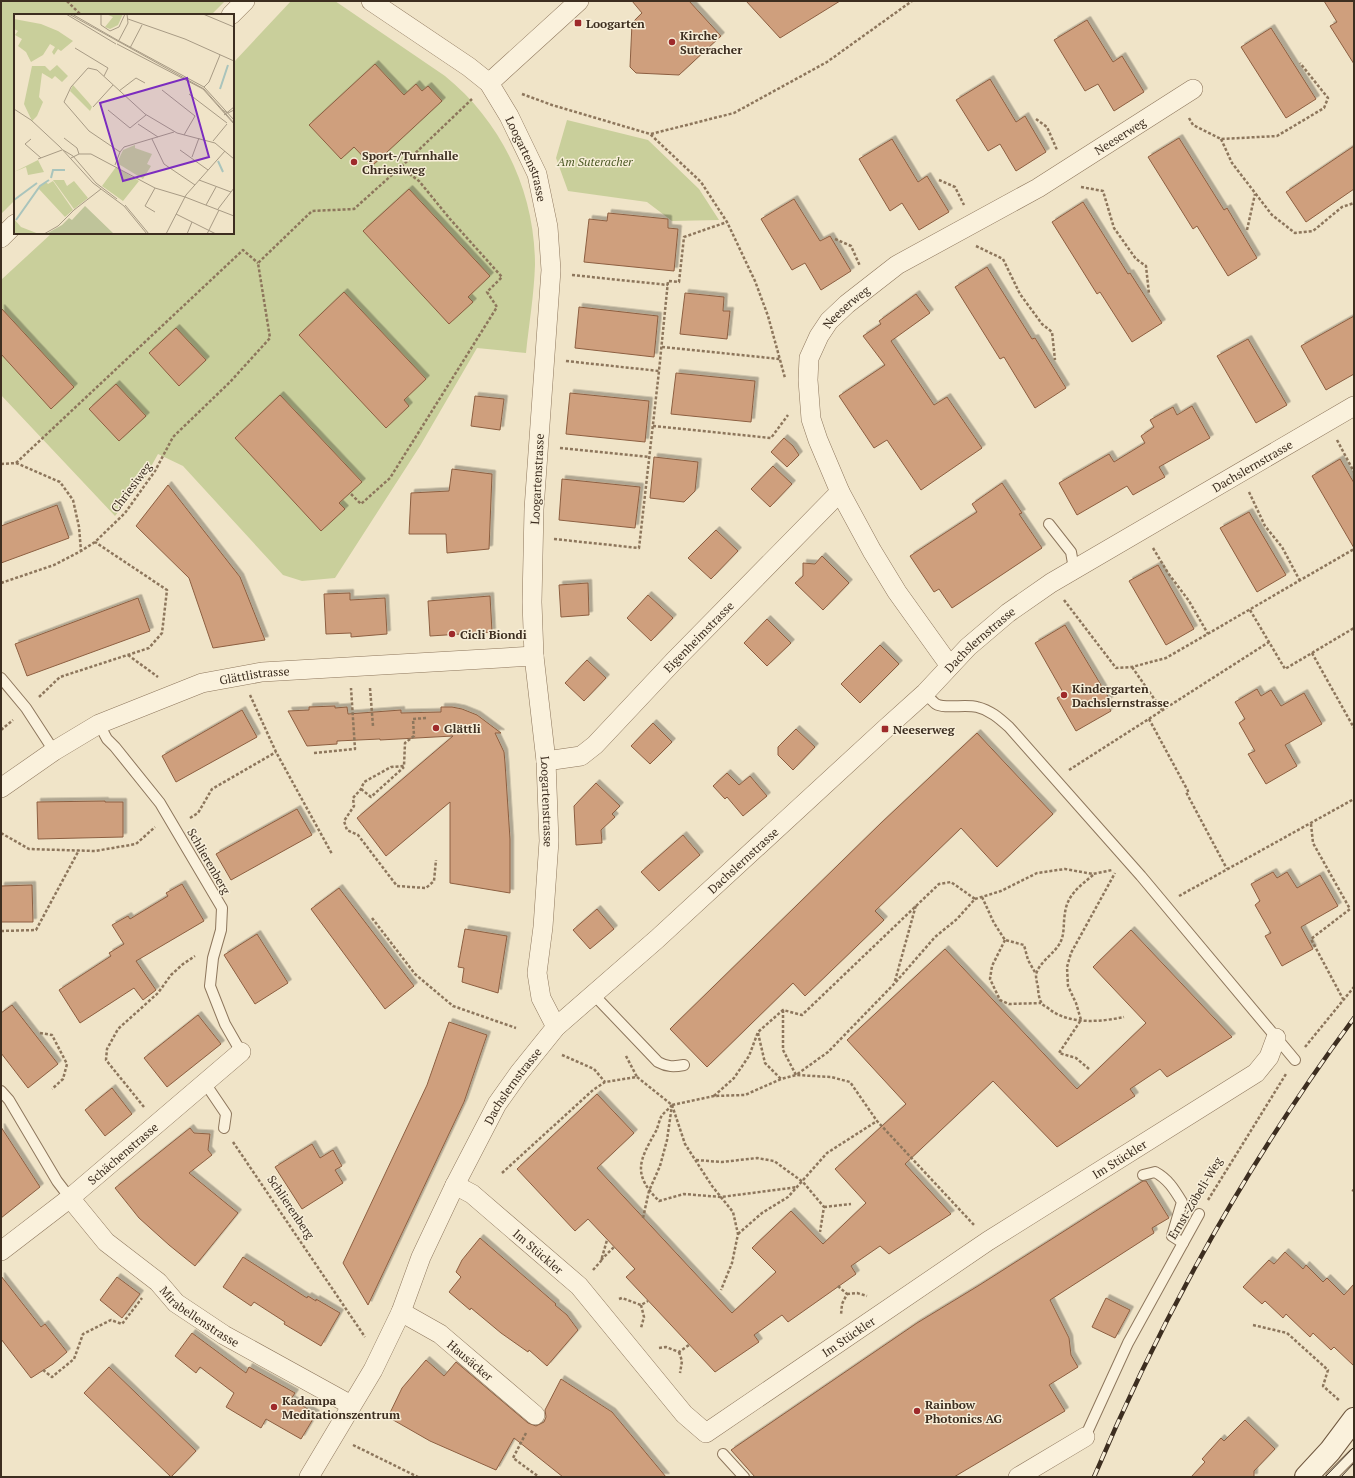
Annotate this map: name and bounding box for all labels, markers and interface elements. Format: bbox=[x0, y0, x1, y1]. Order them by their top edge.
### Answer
inset map bbox=[14, 14, 234, 234]
place label: Loogarten bbox=[586, 16, 645, 31]
marker: Loogarten bbox=[573, 18, 583, 28]
place label: Kirche Suteracher bbox=[680, 28, 743, 57]
marker: Kirche Suteracher bbox=[667, 37, 677, 47]
street label: Neeserweg bbox=[1091, 113, 1149, 158]
street label: Loogartenstrasse bbox=[503, 114, 550, 203]
place label: Sport-/Turnhalle Chriesiweg bbox=[362, 148, 459, 177]
park label: Am Suteracher bbox=[556, 154, 634, 169]
marker: Sport-/Turnhalle Chriesiweg bbox=[349, 157, 359, 167]
street label: Neeserweg bbox=[819, 282, 873, 331]
street label: Loogartenstrasse bbox=[527, 433, 547, 525]
street label: Dachslernstrasse bbox=[1209, 436, 1295, 495]
street label: Chriesiweg bbox=[107, 458, 155, 515]
street label: Eigenheimstrasse bbox=[660, 598, 736, 675]
street label: Dachslernstrasse bbox=[941, 603, 1018, 675]
place label: Cicli Biondi bbox=[460, 627, 527, 642]
marker: Cicli Biondi bbox=[447, 629, 457, 639]
street label: Glättlistrasse bbox=[218, 663, 290, 687]
place label: Kindergarten Dachslernstrasse bbox=[1072, 681, 1170, 710]
marker: Kindergarten Dachslernstrasse bbox=[1059, 690, 1069, 700]
place label: Glättli bbox=[444, 721, 481, 736]
place label: Neeserweg bbox=[893, 722, 955, 737]
marker: Glättli bbox=[431, 723, 441, 733]
marker: Neeserweg bbox=[880, 724, 890, 734]
street label: Loogartenstrasse bbox=[538, 755, 557, 848]
street label: Dachslernstrasse bbox=[704, 824, 781, 896]
street label: Schlierenberg bbox=[184, 825, 234, 897]
street label: Dachslernstrasse bbox=[480, 1044, 544, 1127]
street label: Schächenstrasse bbox=[84, 1119, 161, 1187]
street label: Im Stückler bbox=[1089, 1136, 1150, 1181]
street label: Ernst-Zöbeli-Weg bbox=[1165, 1154, 1226, 1242]
street label: Schlierenberg bbox=[264, 1172, 318, 1242]
street label: Im Stückler bbox=[510, 1226, 567, 1277]
street label: Mirabellenstrasse bbox=[157, 1283, 242, 1350]
street label: Im Stückler bbox=[819, 1312, 878, 1360]
street label: Hausäcker bbox=[445, 1336, 497, 1384]
place label: Kadampa Meditationszentrum bbox=[282, 1393, 400, 1422]
place label: Rainbow Photonics AG bbox=[925, 1397, 1003, 1426]
marker: Kadampa Meditationszentrum bbox=[269, 1402, 279, 1412]
marker: Rainbow Photonics AG bbox=[912, 1406, 922, 1416]

